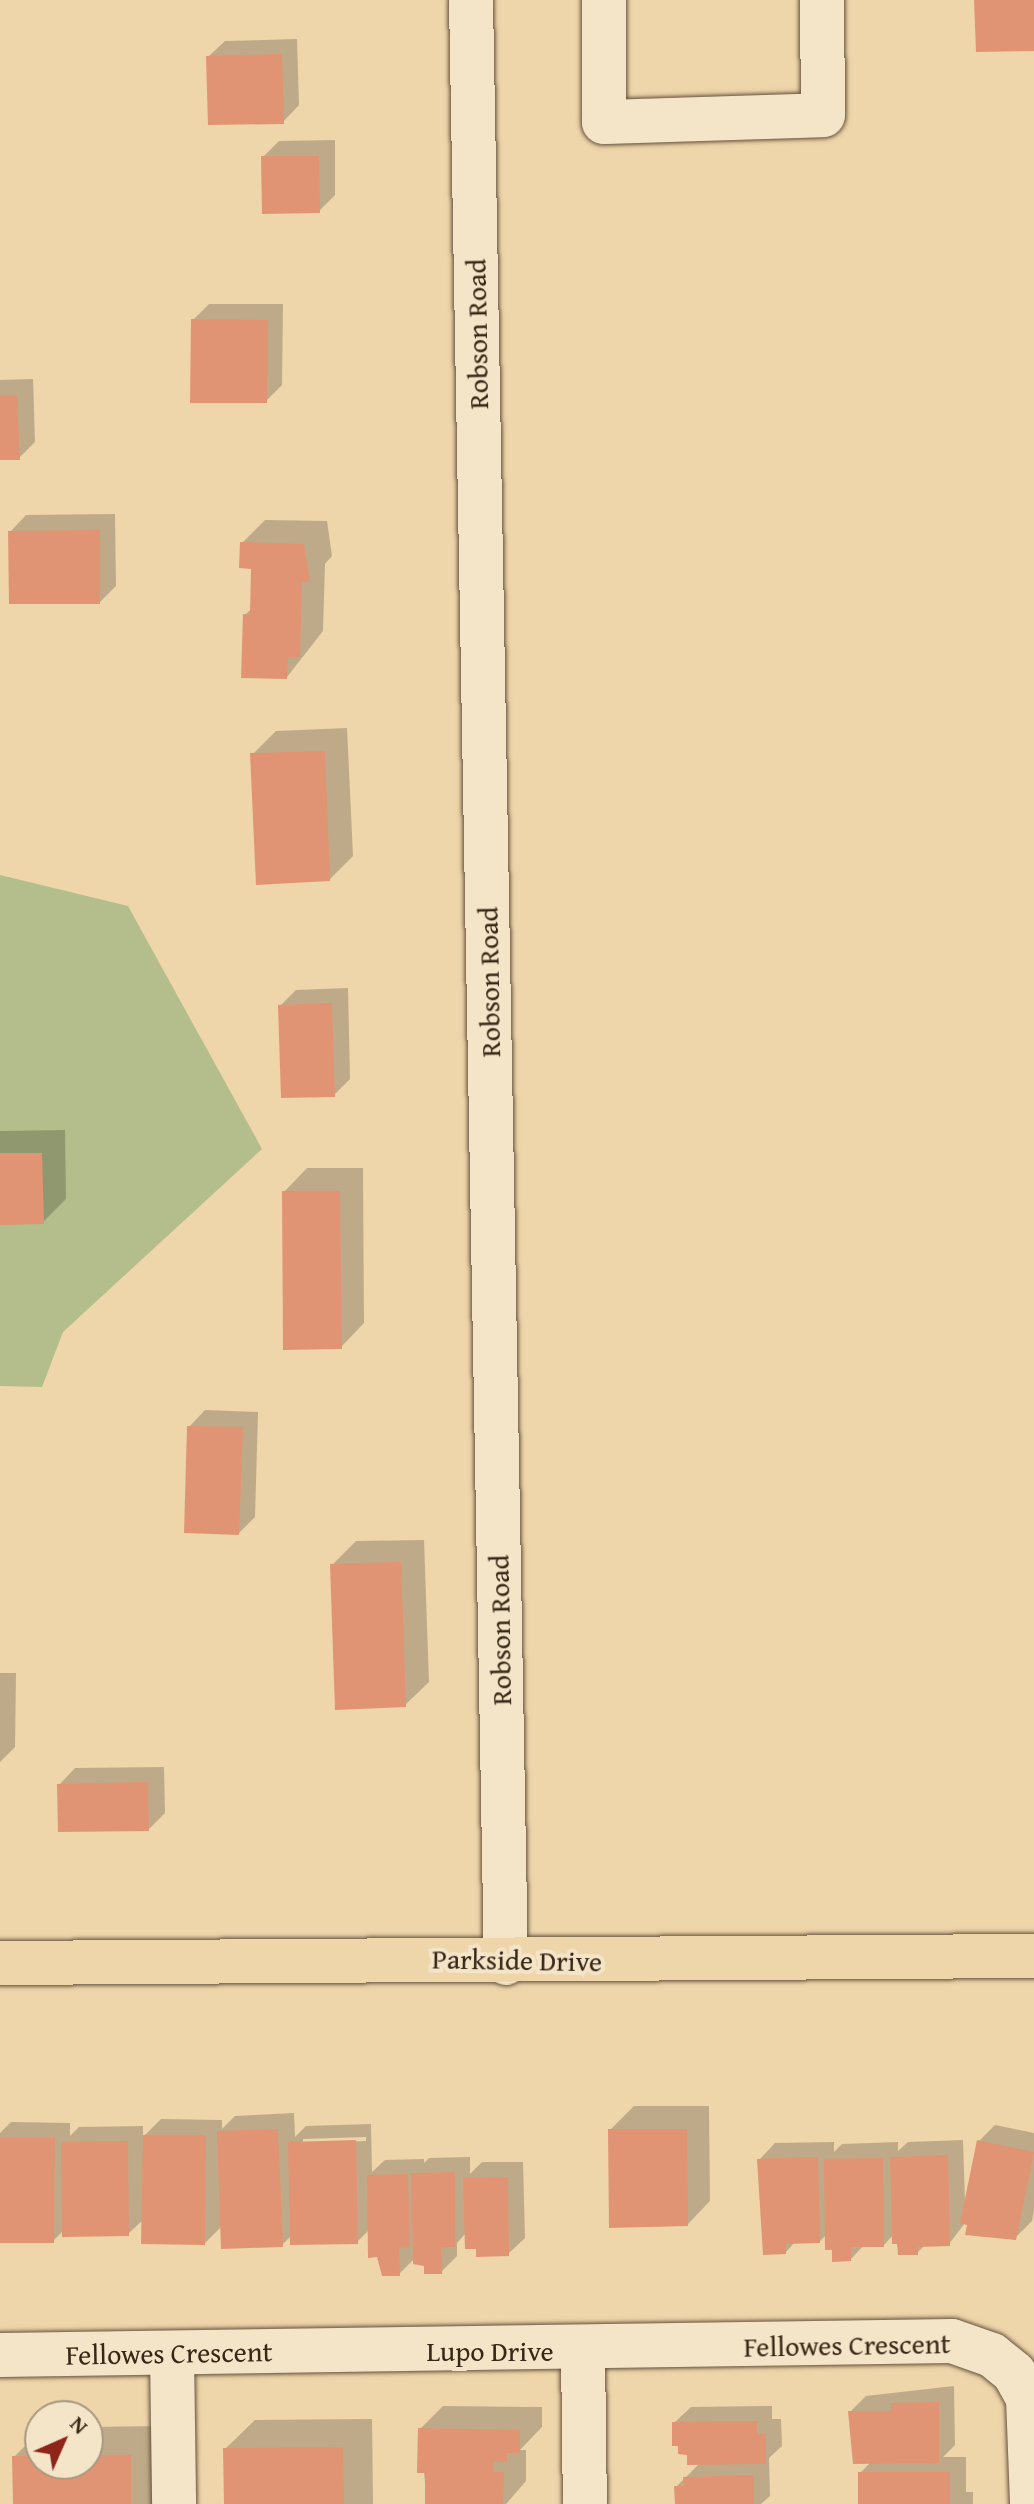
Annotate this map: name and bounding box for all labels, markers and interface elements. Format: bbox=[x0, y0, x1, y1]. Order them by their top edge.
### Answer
street label: Robson Road bbox=[459, 258, 495, 410]
street label: Robson Road bbox=[471, 906, 507, 1058]
street label: Robson Road bbox=[482, 1554, 518, 1706]
street label: Parkside Drive bbox=[432, 1942, 602, 1978]
street label: Fellowes Crescent bbox=[743, 2326, 951, 2364]
street label: Fellowes Crescent bbox=[65, 2334, 273, 2372]
street label: Lupo Drive bbox=[426, 2334, 554, 2368]
north arrow bbox=[24, 2400, 104, 2480]
text: N bbox=[63, 2408, 96, 2441]

